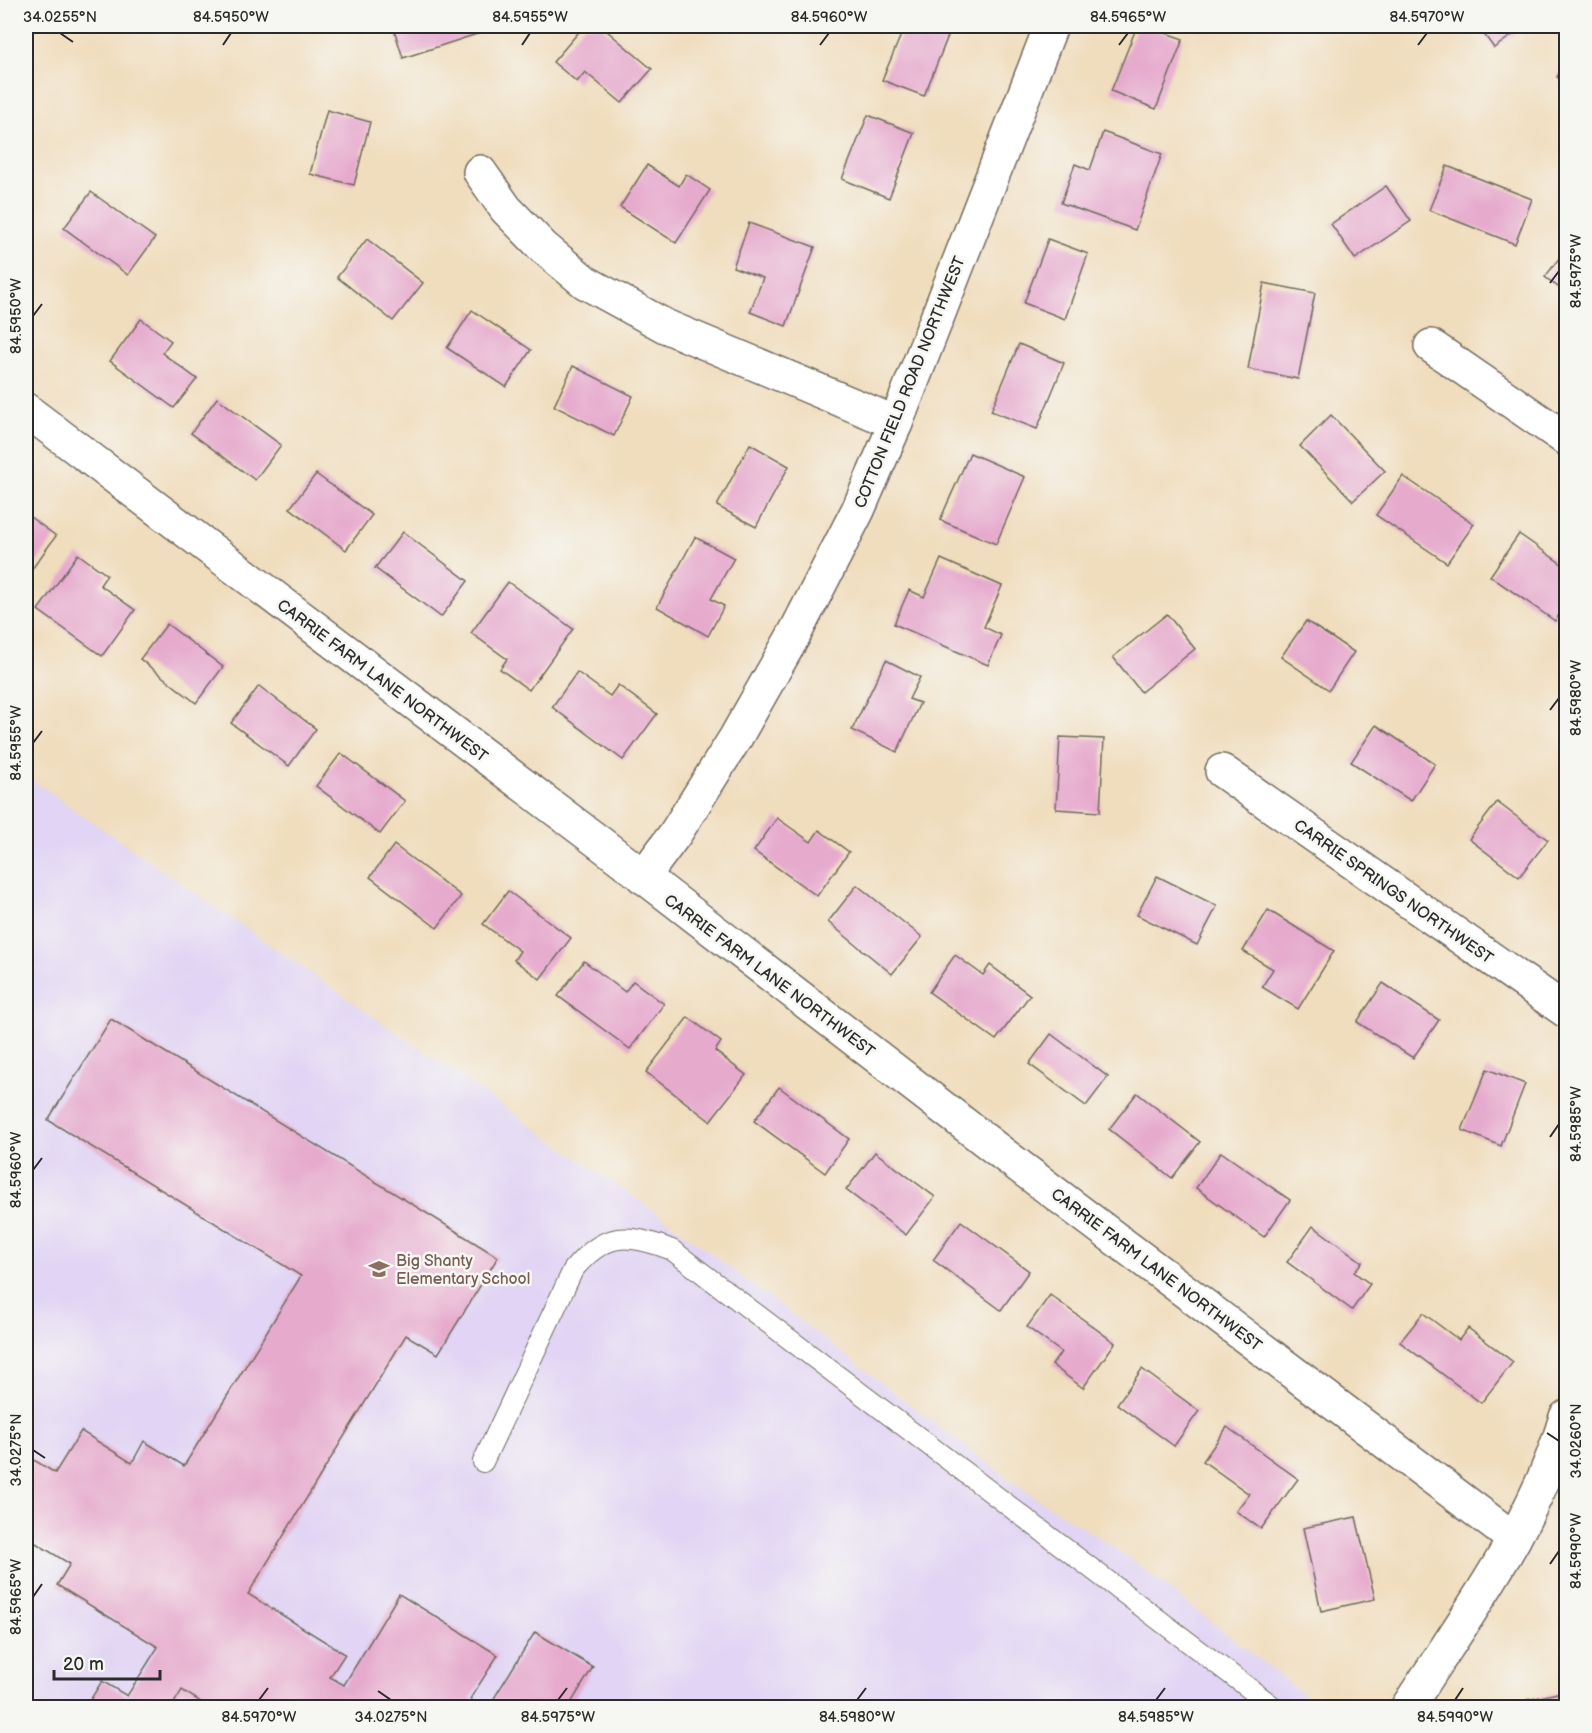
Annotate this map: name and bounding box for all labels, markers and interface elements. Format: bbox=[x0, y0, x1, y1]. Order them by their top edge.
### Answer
text: 34.0255°N bbox=[23, 8, 97, 27]
text: 84.5950°W bbox=[193, 8, 269, 27]
text: 84.5955°W bbox=[492, 8, 568, 27]
text: 84.5960°W bbox=[791, 8, 868, 27]
text: 84.5965°W bbox=[1090, 8, 1166, 27]
text: 84.5970°W bbox=[1390, 8, 1465, 27]
text: 84.5975°W bbox=[1567, 233, 1586, 308]
street label: COTTON FIELD ROAD NORTHWEST bbox=[851, 254, 970, 511]
text: 84.5950°W bbox=[7, 278, 26, 354]
street label: CARRIE FARM LANE NORTHWEST bbox=[273, 596, 491, 767]
text: 84.5980°W bbox=[1567, 660, 1586, 736]
text: 84.5955°W bbox=[7, 705, 26, 781]
street label: CARRIE SPRINGS NORTHWEST bbox=[1290, 816, 1497, 969]
street label: CARRIE FARM LANE NORTHWEST bbox=[660, 891, 878, 1062]
text: 84.5985°W bbox=[1567, 1086, 1586, 1162]
text: 84.5960°W bbox=[7, 1131, 26, 1208]
street label: CARRIE FARM LANE NORTHWEST bbox=[1047, 1185, 1265, 1356]
place label: Big Shanty Elementary School bbox=[396, 1252, 530, 1289]
school or university icon: Big Shanty Elementary School bbox=[367, 1257, 391, 1281]
text: 34.0260°N bbox=[1567, 1403, 1586, 1479]
text: 34.0275°N bbox=[7, 1414, 26, 1486]
text: 84.5990°W bbox=[1567, 1513, 1586, 1589]
text: 84.5965°W bbox=[7, 1559, 26, 1635]
scale bar bbox=[54, 1643, 160, 1681]
text: 20 m bbox=[63, 1654, 104, 1675]
text: 84.5970°W bbox=[222, 1708, 297, 1727]
text: 34.0275°N bbox=[355, 1708, 427, 1727]
text: 84.5975°W bbox=[521, 1708, 596, 1727]
text: 84.5980°W bbox=[819, 1708, 895, 1727]
text: 84.5985°W bbox=[1118, 1708, 1194, 1727]
text: 84.5990°W bbox=[1417, 1708, 1493, 1727]

